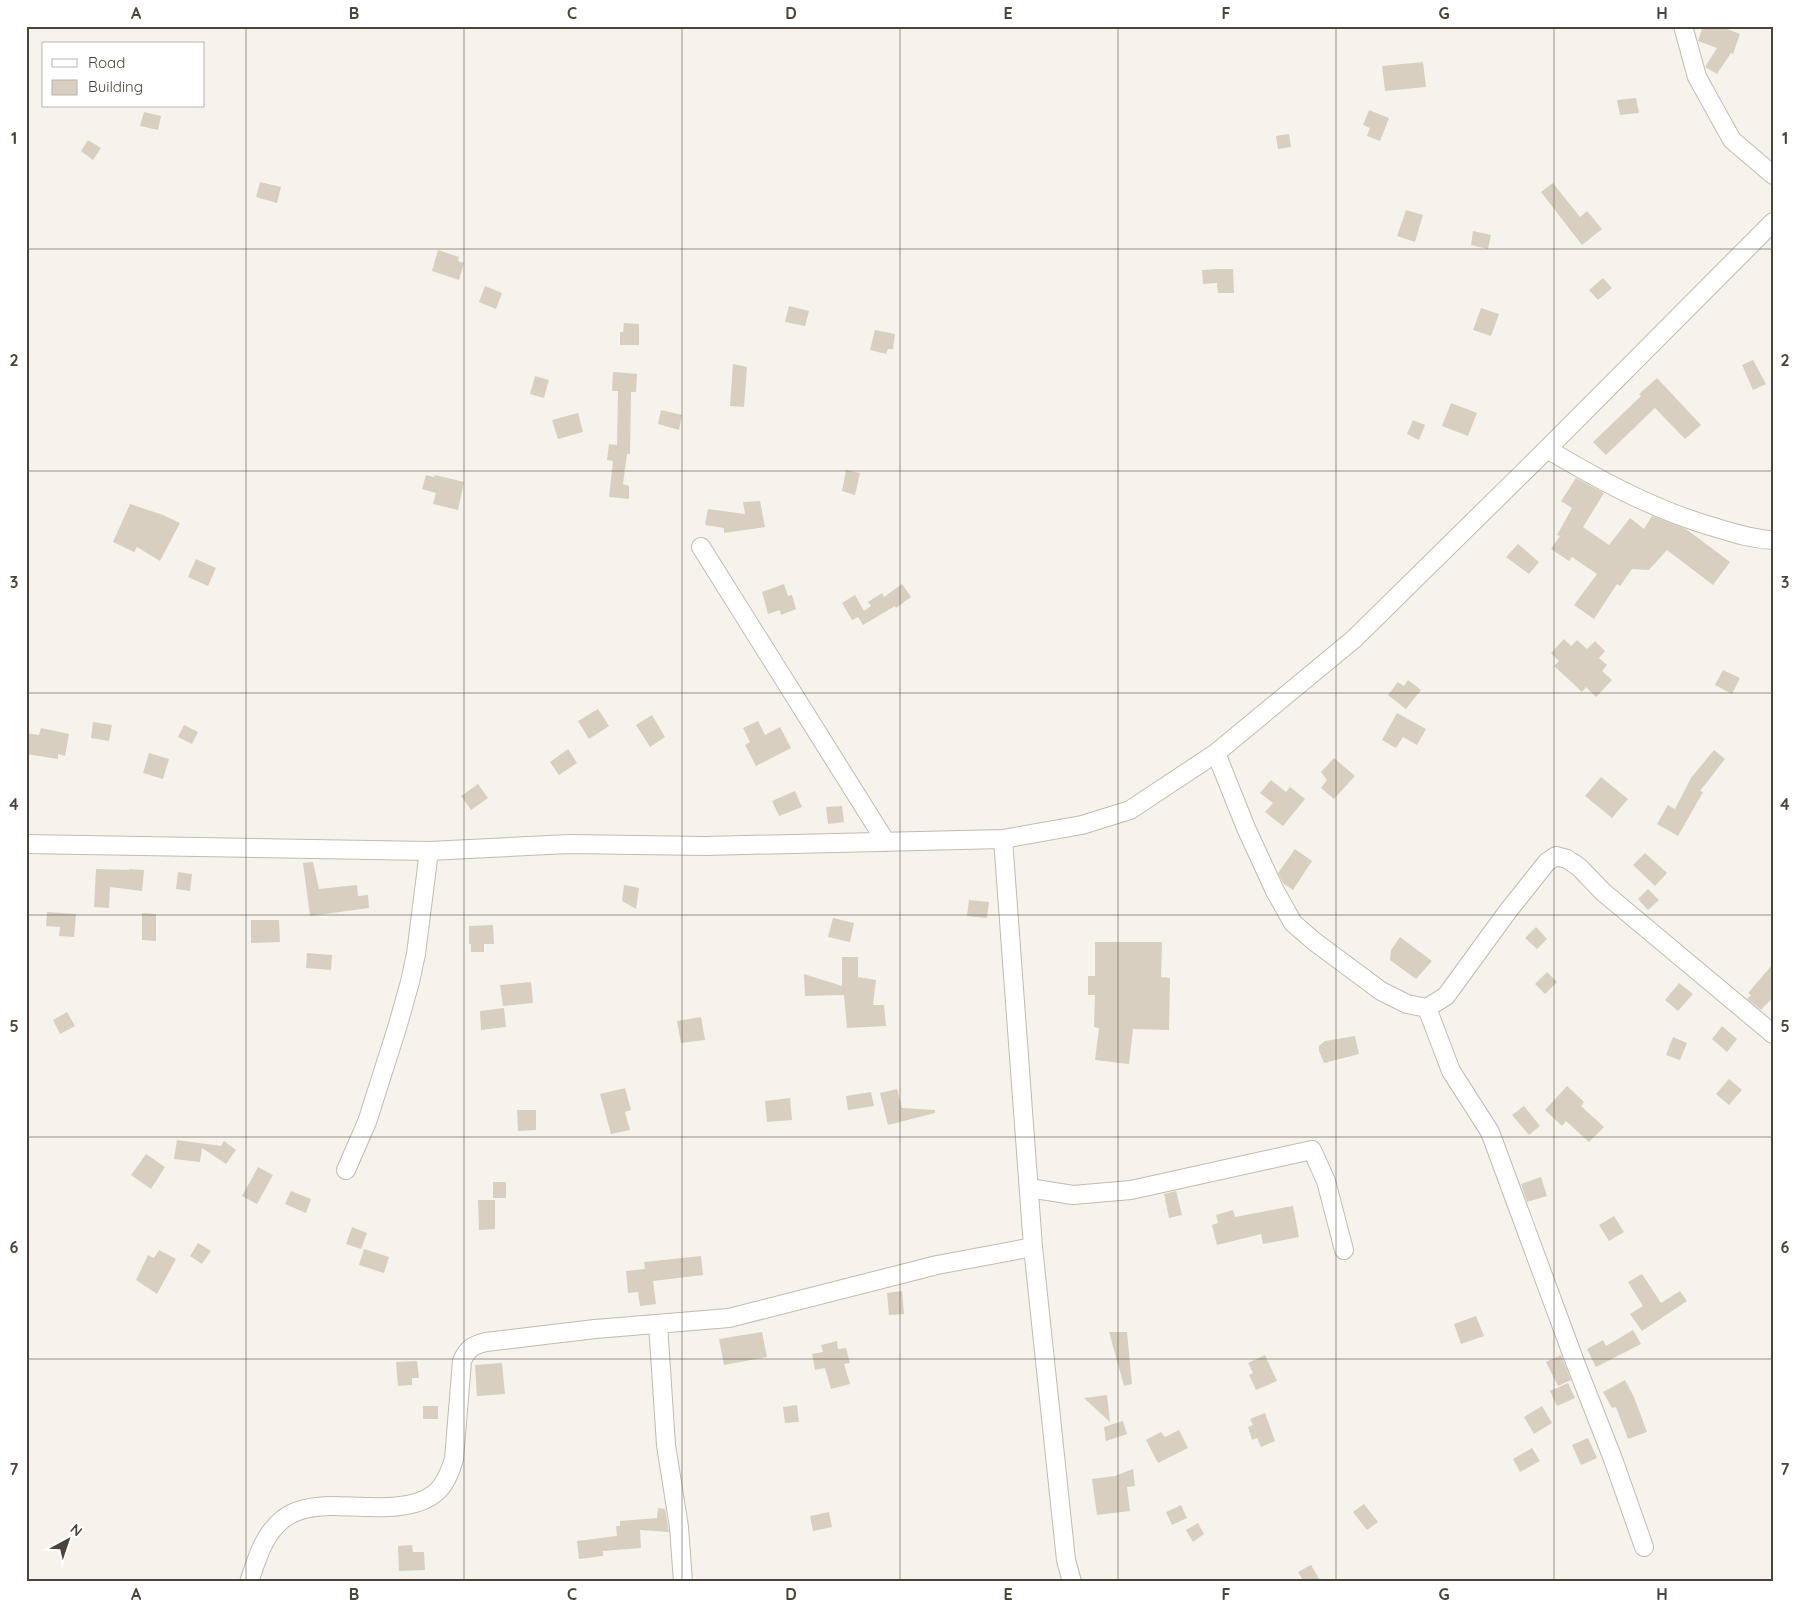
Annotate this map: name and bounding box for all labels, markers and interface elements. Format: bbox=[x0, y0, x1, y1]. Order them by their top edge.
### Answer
text: A bbox=[131, 3, 142, 23]
text: B bbox=[349, 3, 359, 23]
text: C bbox=[567, 3, 577, 23]
text: D bbox=[785, 3, 797, 23]
text: E bbox=[1003, 3, 1013, 23]
text: F bbox=[1222, 3, 1231, 23]
text: G bbox=[1438, 3, 1450, 23]
text: H bbox=[1656, 3, 1668, 23]
legend bbox=[42, 42, 205, 108]
text: Road bbox=[88, 53, 125, 72]
text: Building bbox=[88, 77, 143, 96]
text: 1 bbox=[11, 128, 17, 148]
text: 1 bbox=[1782, 128, 1788, 148]
text: 2 bbox=[9, 350, 19, 370]
text: 2 bbox=[1780, 350, 1790, 370]
text: 3 bbox=[10, 572, 18, 592]
text: 3 bbox=[1781, 572, 1789, 592]
text: 4 bbox=[9, 794, 19, 814]
text: 4 bbox=[1780, 794, 1790, 814]
text: 5 bbox=[9, 1016, 19, 1036]
text: 5 bbox=[1780, 1016, 1790, 1036]
text: 6 bbox=[10, 1237, 19, 1257]
text: 6 bbox=[1781, 1237, 1790, 1257]
text: 7 bbox=[10, 1459, 19, 1479]
text: 7 bbox=[1781, 1459, 1790, 1479]
north arrow bbox=[42, 1516, 92, 1566]
text: N bbox=[67, 1520, 86, 1540]
text: A bbox=[131, 1584, 142, 1604]
text: B bbox=[349, 1584, 359, 1604]
text: C bbox=[567, 1584, 577, 1604]
text: D bbox=[785, 1584, 797, 1604]
text: E bbox=[1003, 1584, 1013, 1604]
text: F bbox=[1222, 1584, 1231, 1604]
text: G bbox=[1438, 1584, 1450, 1604]
text: H bbox=[1656, 1584, 1668, 1604]

